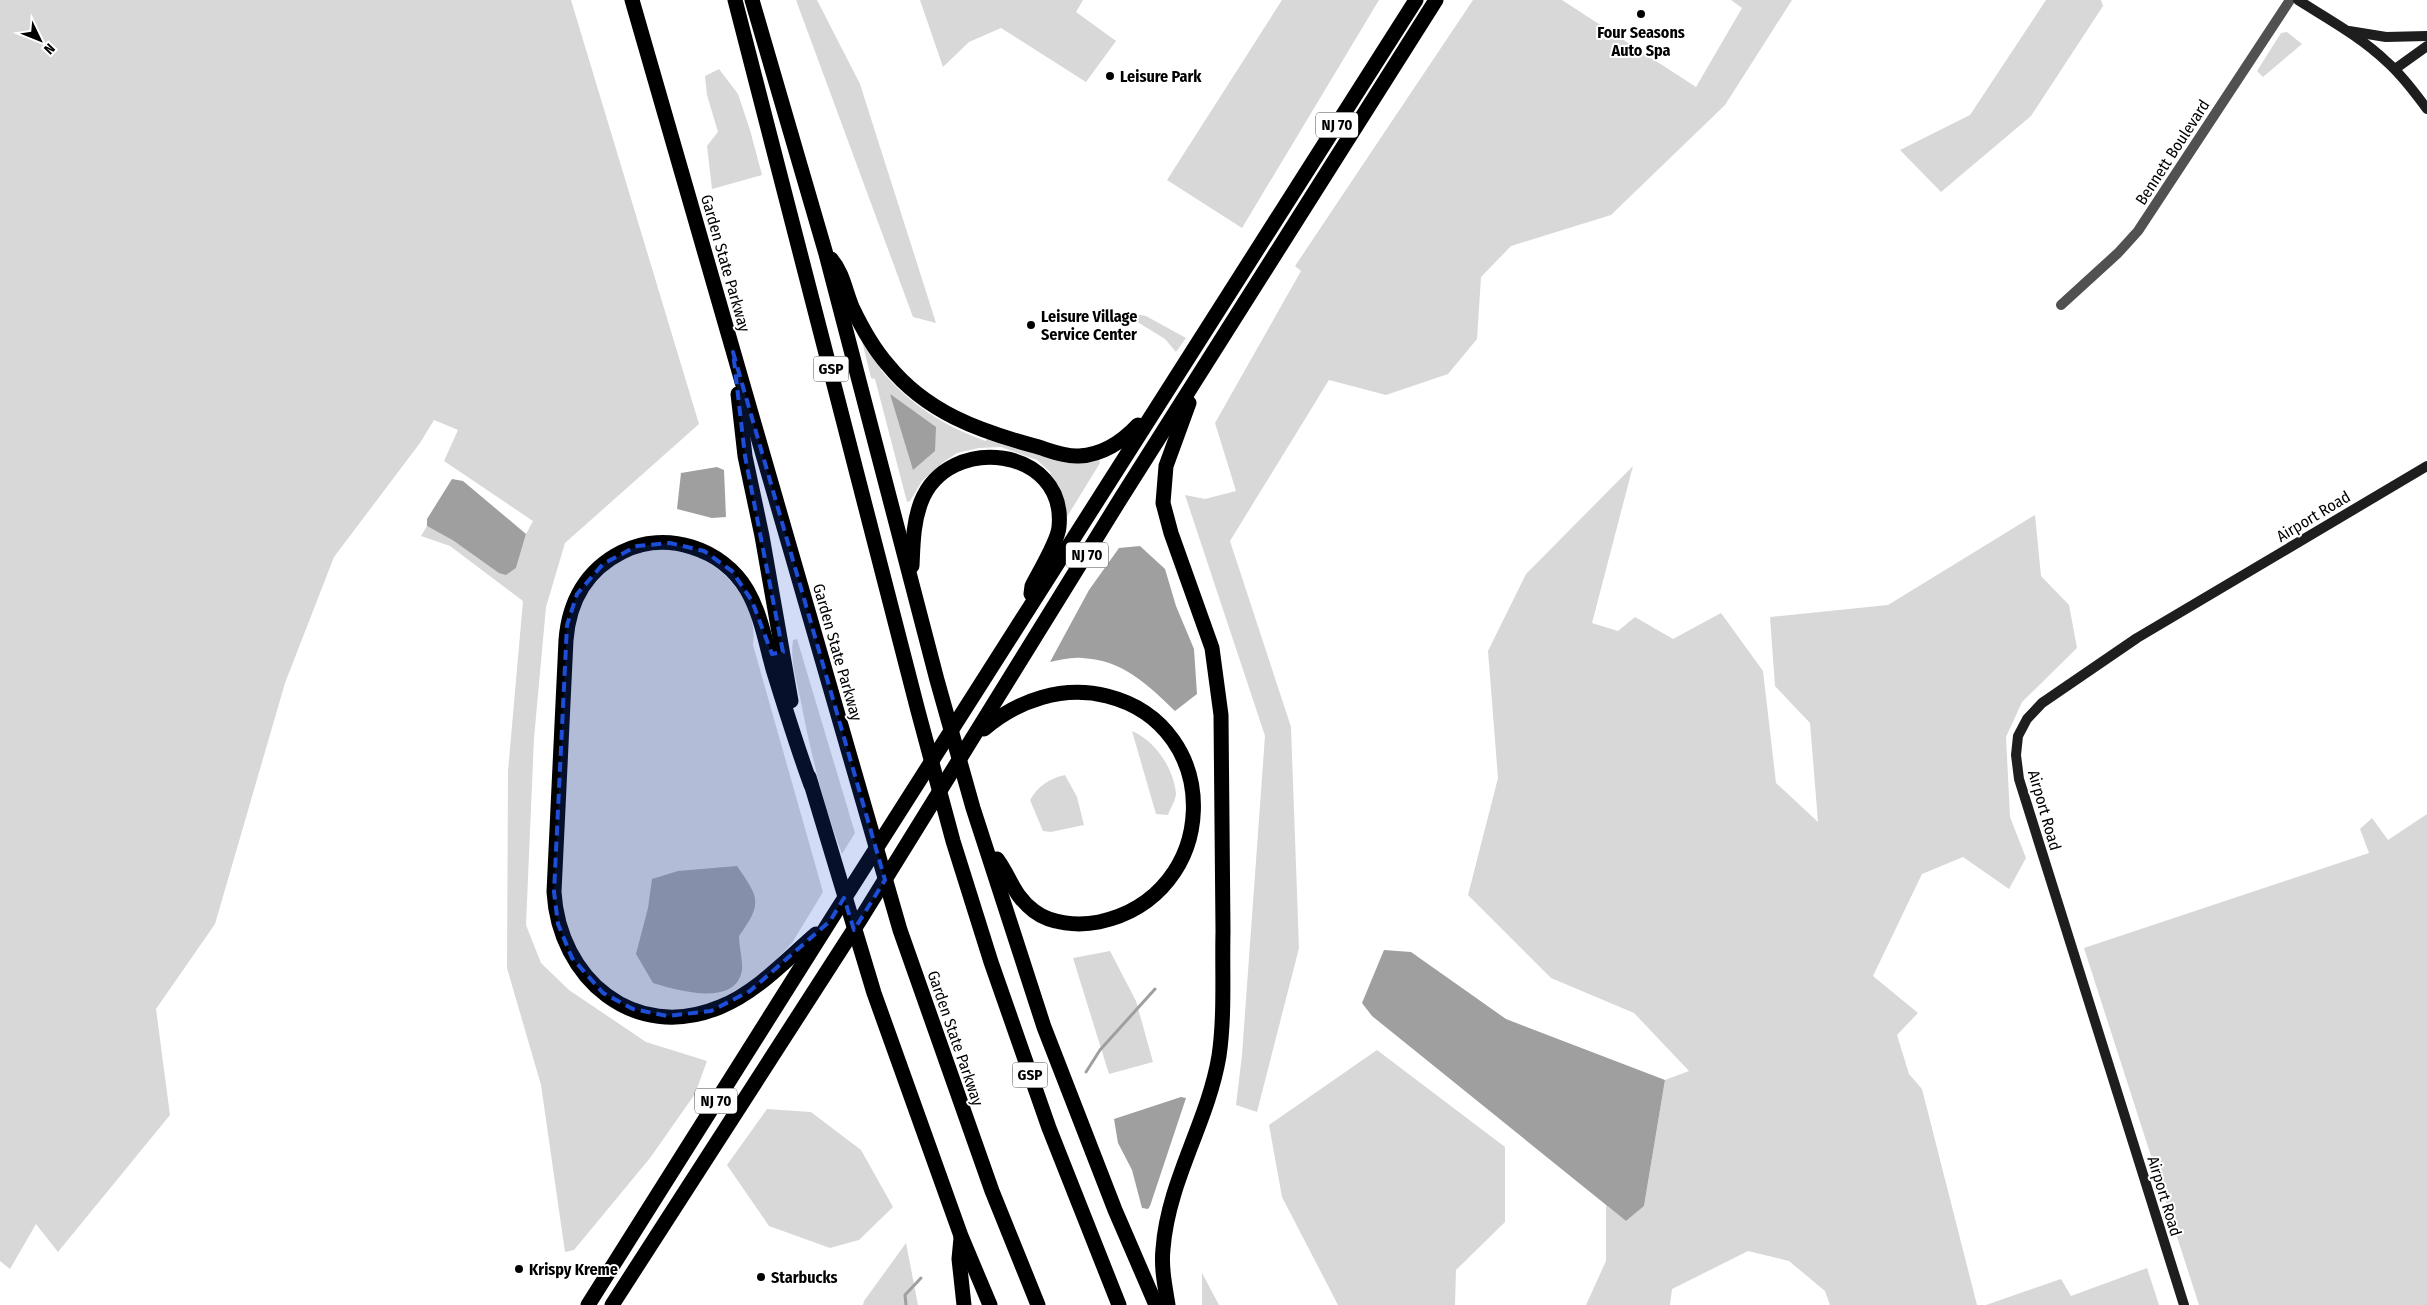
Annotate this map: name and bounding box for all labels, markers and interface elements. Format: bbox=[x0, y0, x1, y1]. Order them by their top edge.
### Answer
marker: Four Seasons Auto Spa bbox=[1635, 8, 1647, 20]
north arrow bbox=[15, 15, 65, 65]
place label: Four Seasons Auto Spa bbox=[1597, 23, 1685, 60]
text: N bbox=[40, 40, 58, 57]
place label: Leisure Park bbox=[1120, 67, 1202, 86]
marker: Leisure Park bbox=[1104, 70, 1116, 82]
street label: Bennett Boulevard bbox=[2131, 96, 2214, 208]
road number: NJ 70 bbox=[1316, 112, 1358, 138]
street label: Garden State Parkway bbox=[697, 192, 754, 335]
place label: Leisure Village Service Center bbox=[1041, 307, 1137, 344]
marker: Leisure Village Service Center bbox=[1025, 319, 1037, 331]
road number: GSP bbox=[814, 356, 848, 382]
street label: Airport Road bbox=[2273, 487, 2354, 546]
road number: NJ 70 bbox=[1066, 542, 1108, 568]
street label: Garden State Parkway bbox=[809, 581, 866, 724]
street label: Airport Road bbox=[2024, 768, 2065, 853]
street label: Garden State Parkway bbox=[923, 968, 988, 1109]
road number: GSP bbox=[1012, 1062, 1048, 1088]
road number: NJ 70 bbox=[695, 1088, 737, 1114]
street label: Airport Road bbox=[2143, 1154, 2186, 1238]
place label: Krispy Kreme bbox=[529, 1260, 618, 1279]
marker: Krispy Kreme bbox=[513, 1263, 525, 1275]
place label: Starbucks bbox=[771, 1268, 838, 1287]
marker: Starbucks bbox=[755, 1271, 767, 1283]

